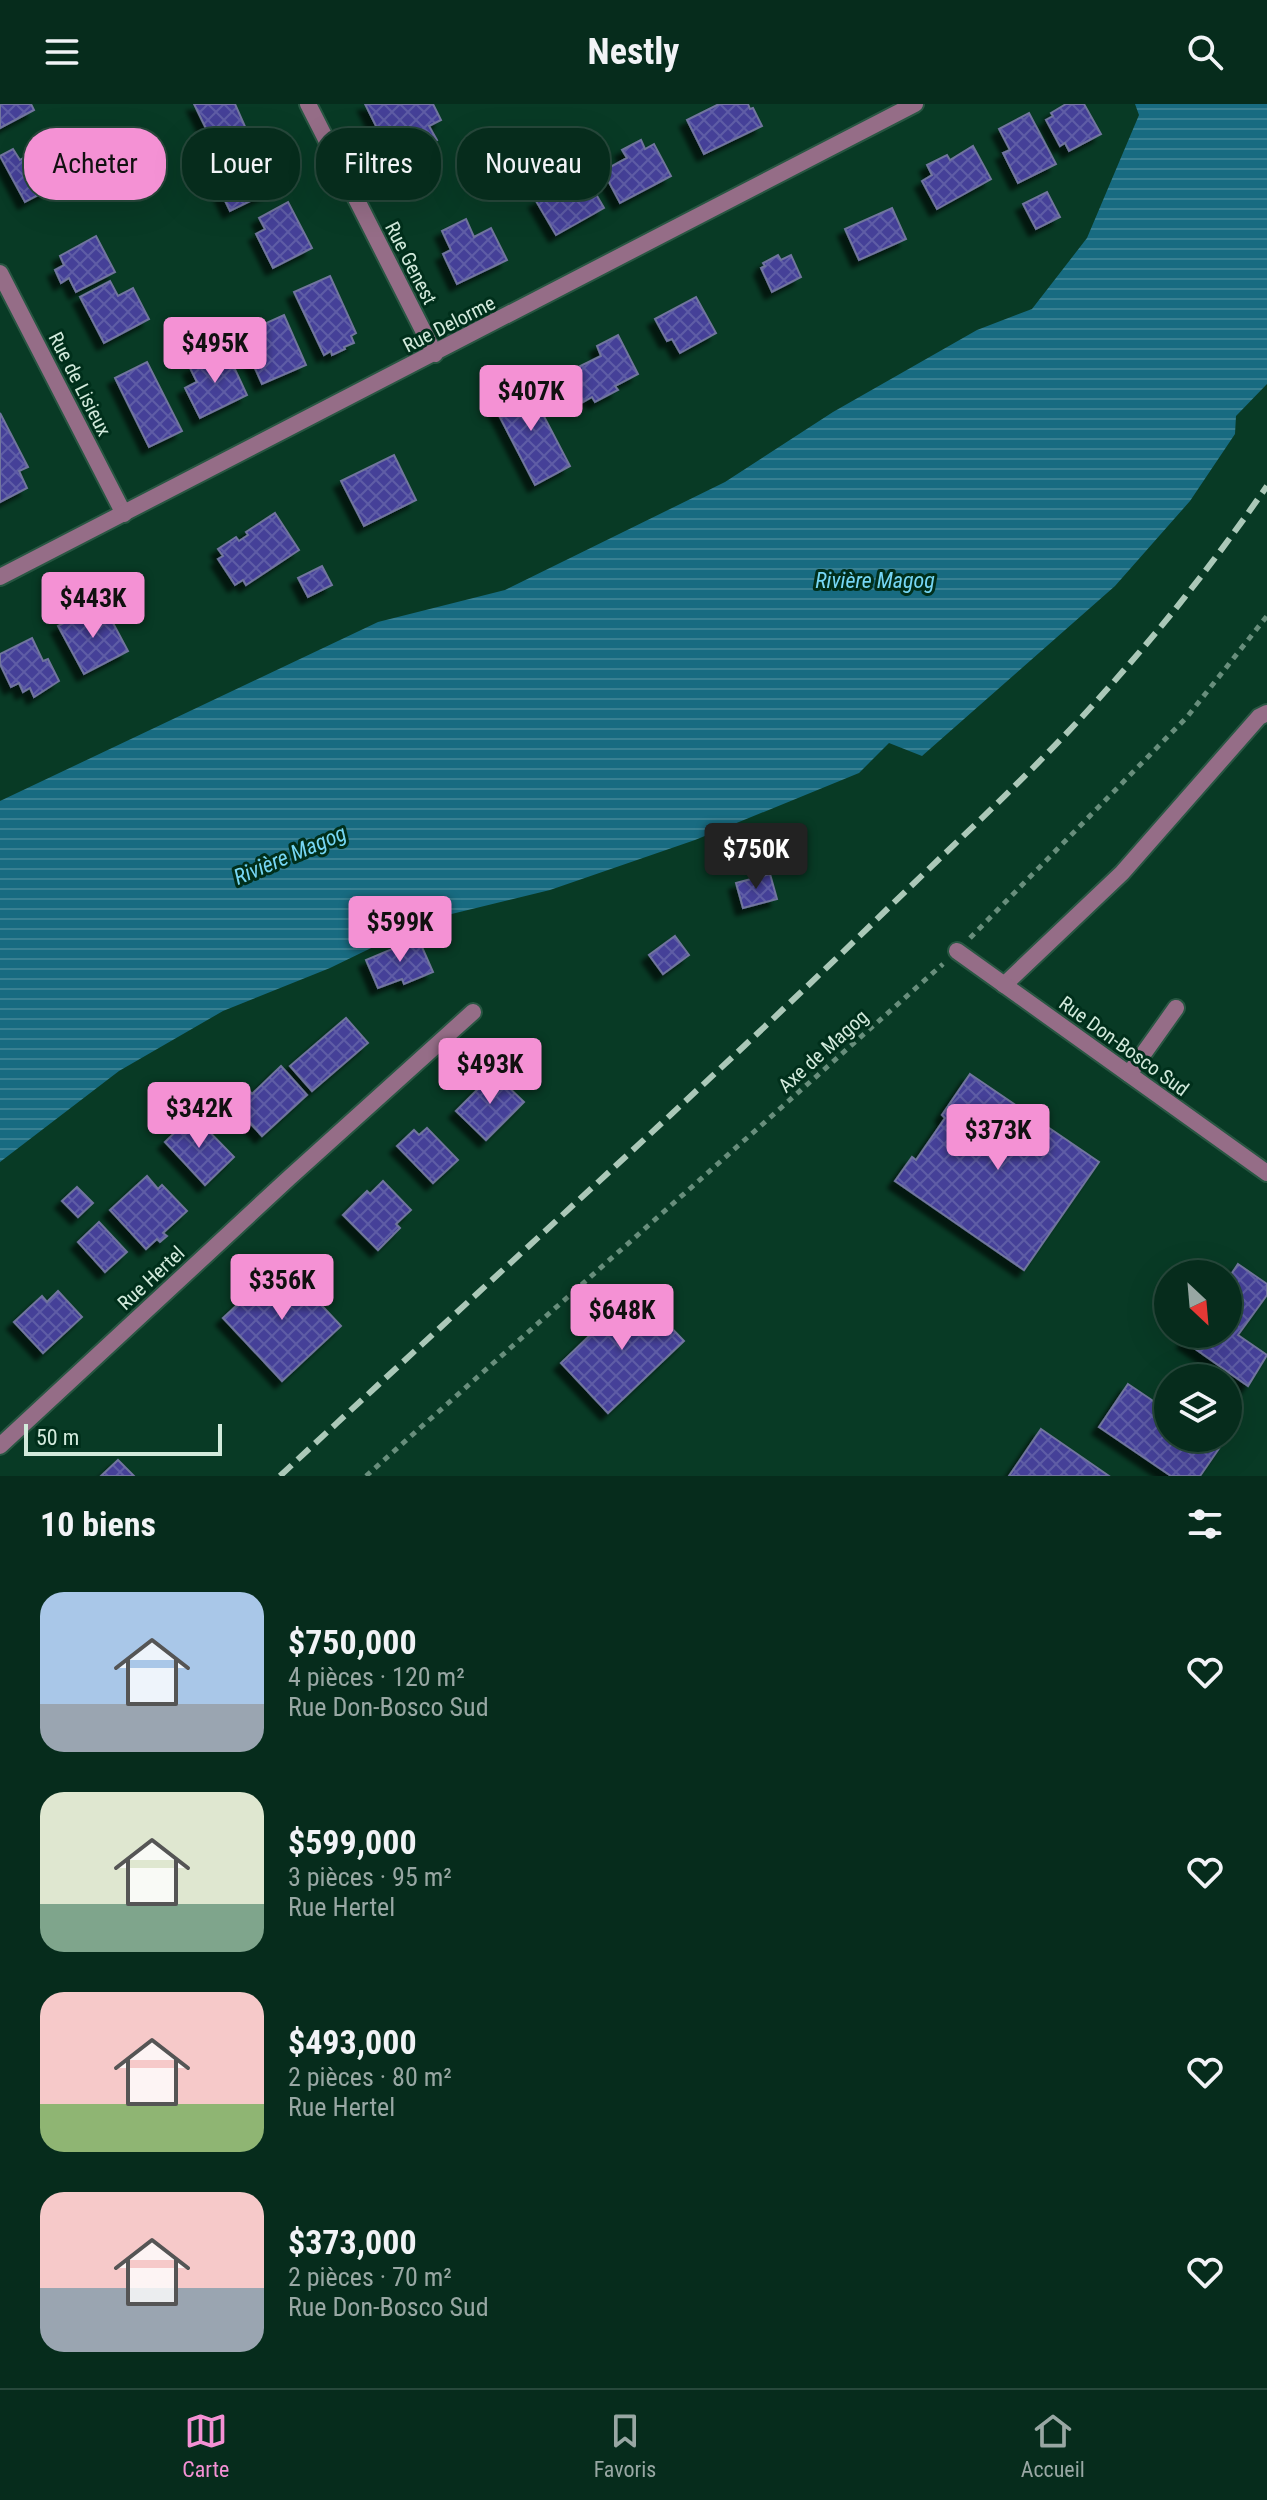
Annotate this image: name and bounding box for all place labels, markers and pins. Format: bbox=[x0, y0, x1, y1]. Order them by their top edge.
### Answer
pin: $495K bbox=[159, 317, 271, 385]
pin: $407K bbox=[475, 365, 587, 433]
pin: $443K bbox=[37, 572, 149, 640]
pin: $750K bbox=[700, 823, 812, 891]
pin: $599K bbox=[344, 896, 456, 964]
pin: $493K bbox=[434, 1038, 546, 1106]
pin: $342K bbox=[143, 1082, 255, 1150]
pin: $373K bbox=[942, 1104, 1054, 1172]
pin: $356K bbox=[226, 1254, 338, 1322]
pin: $648K bbox=[566, 1284, 678, 1352]

